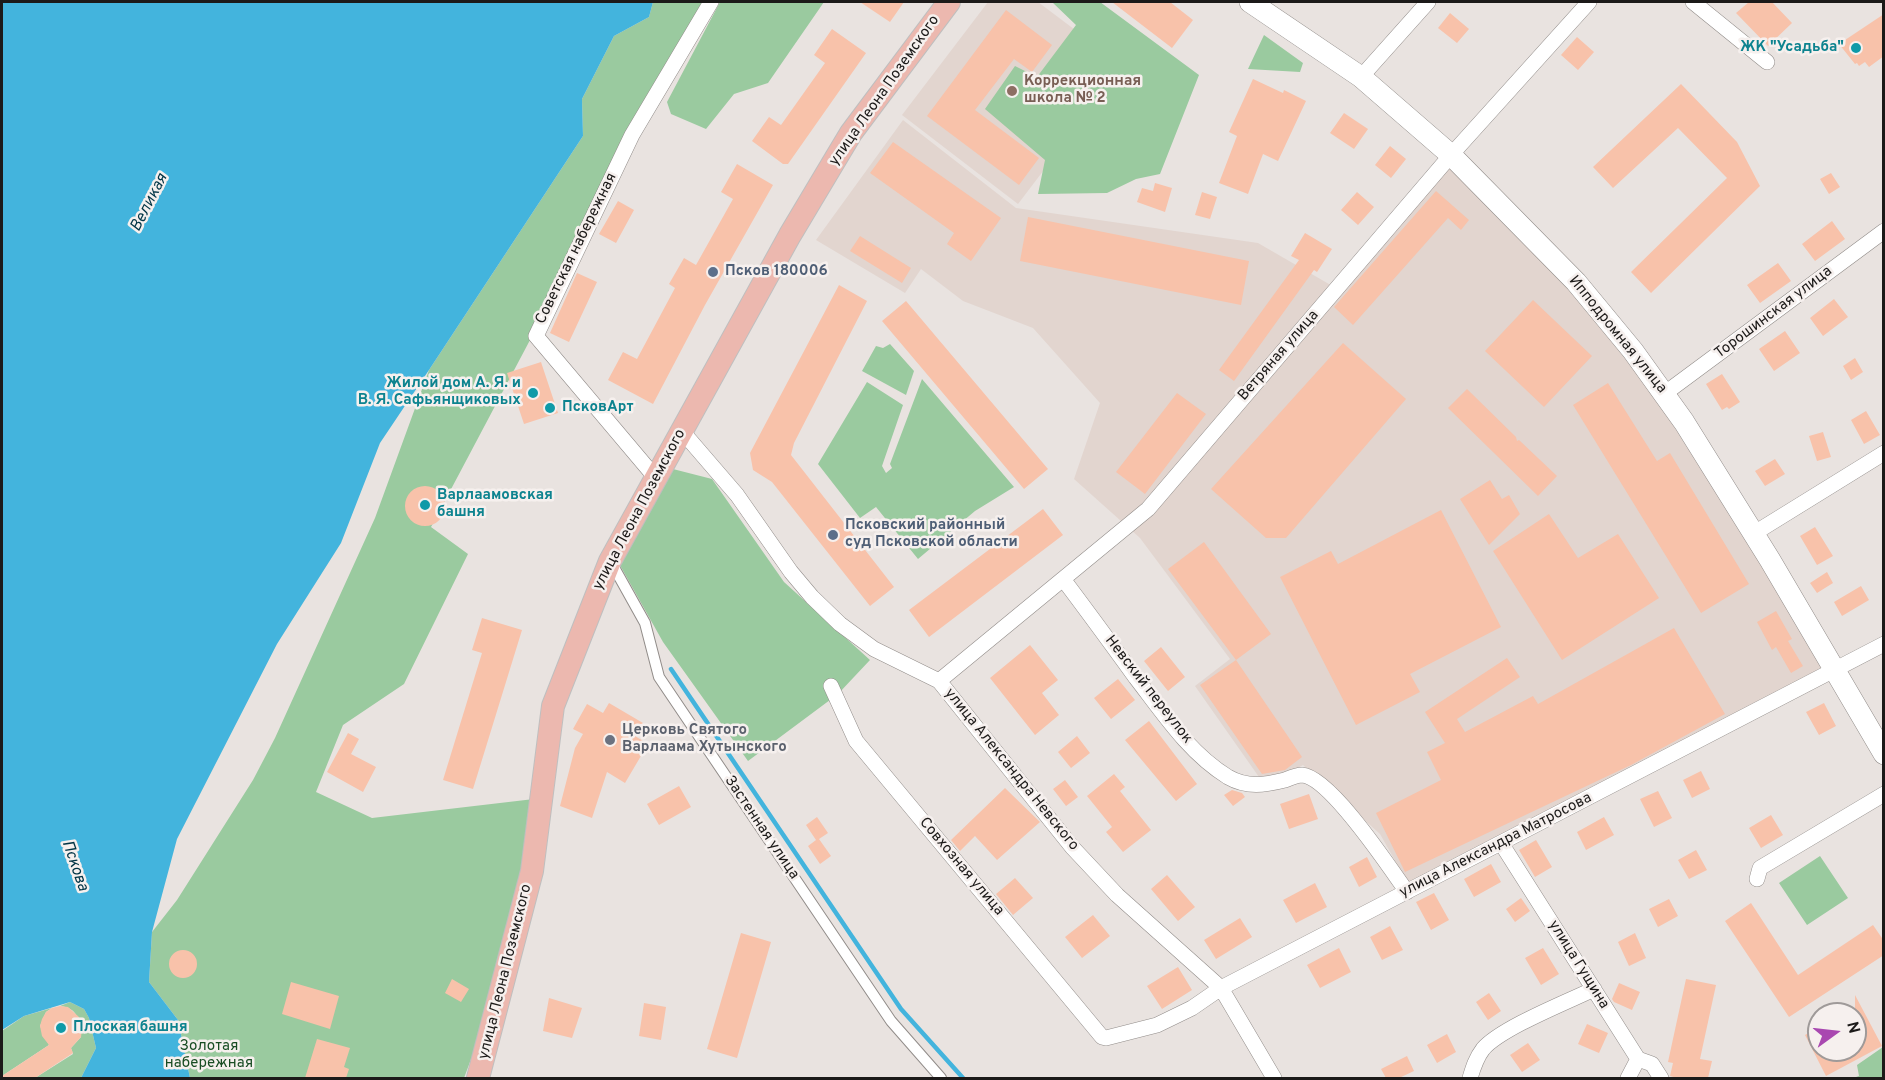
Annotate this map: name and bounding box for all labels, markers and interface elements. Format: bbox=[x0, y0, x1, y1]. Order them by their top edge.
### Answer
street label: улица Леона Поземского bbox=[826, 12, 944, 170]
place label: ЖК "Усадьба" bbox=[1740, 39, 1844, 57]
marker: ЖК "Усадьба" bbox=[1849, 41, 1863, 55]
place label: Коррекционная школа № 2 bbox=[1024, 73, 1141, 108]
marker: Коррекционная школа № 2 bbox=[1005, 84, 1019, 98]
street label: Советская набережная bbox=[533, 170, 621, 328]
water label: Великая bbox=[127, 171, 173, 235]
place label: Псков 180006 bbox=[725, 263, 828, 281]
street label: Торошинская улица bbox=[1712, 263, 1836, 363]
marker: Псков 180006 bbox=[706, 265, 720, 279]
street label: Ипподромная улица bbox=[1564, 273, 1670, 397]
street label: Ветряная улица bbox=[1235, 307, 1323, 405]
place label: Жилой дом А. Я. и В. Я. Сафьянщиковых bbox=[358, 375, 521, 410]
marker: Жилой дом А. Я. и В. Я. Сафьянщиковых bbox=[526, 386, 540, 400]
place label: ПсковАрт bbox=[562, 399, 633, 417]
marker: ПсковАрт bbox=[543, 401, 557, 415]
street label: улица Леона Поземского bbox=[590, 426, 690, 594]
place label: Варлаамовская башня bbox=[437, 487, 553, 522]
marker: Варлаамовская башня bbox=[418, 498, 432, 512]
place label: Псковский районный суд Псковской области bbox=[845, 517, 1018, 552]
marker: Псковский районный суд Псковской области bbox=[826, 528, 840, 542]
street label: Невский переулок bbox=[1100, 632, 1196, 748]
street label: улица Александра Невского bbox=[940, 685, 1082, 855]
place label: Церковь Святого Варлаама Хутынского bbox=[622, 722, 787, 757]
marker: Церковь Святого Варлаама Хутынского bbox=[603, 733, 617, 747]
street label: Застенная улица bbox=[720, 773, 802, 883]
street label: улица Александра Матросова bbox=[1397, 790, 1595, 902]
street label: Совхозная улица bbox=[915, 814, 1007, 920]
water label: Пскова bbox=[56, 838, 92, 894]
street label: улица Леона Поземского bbox=[476, 883, 536, 1061]
street label: улица Гущина bbox=[1544, 917, 1612, 1013]
north arrow bbox=[1807, 1002, 1867, 1062]
place label: Плоская башня bbox=[73, 1019, 188, 1037]
text: N bbox=[1841, 1020, 1864, 1036]
marker: Плоская башня bbox=[54, 1021, 68, 1035]
park label: Золотая набережная bbox=[165, 1038, 253, 1073]

